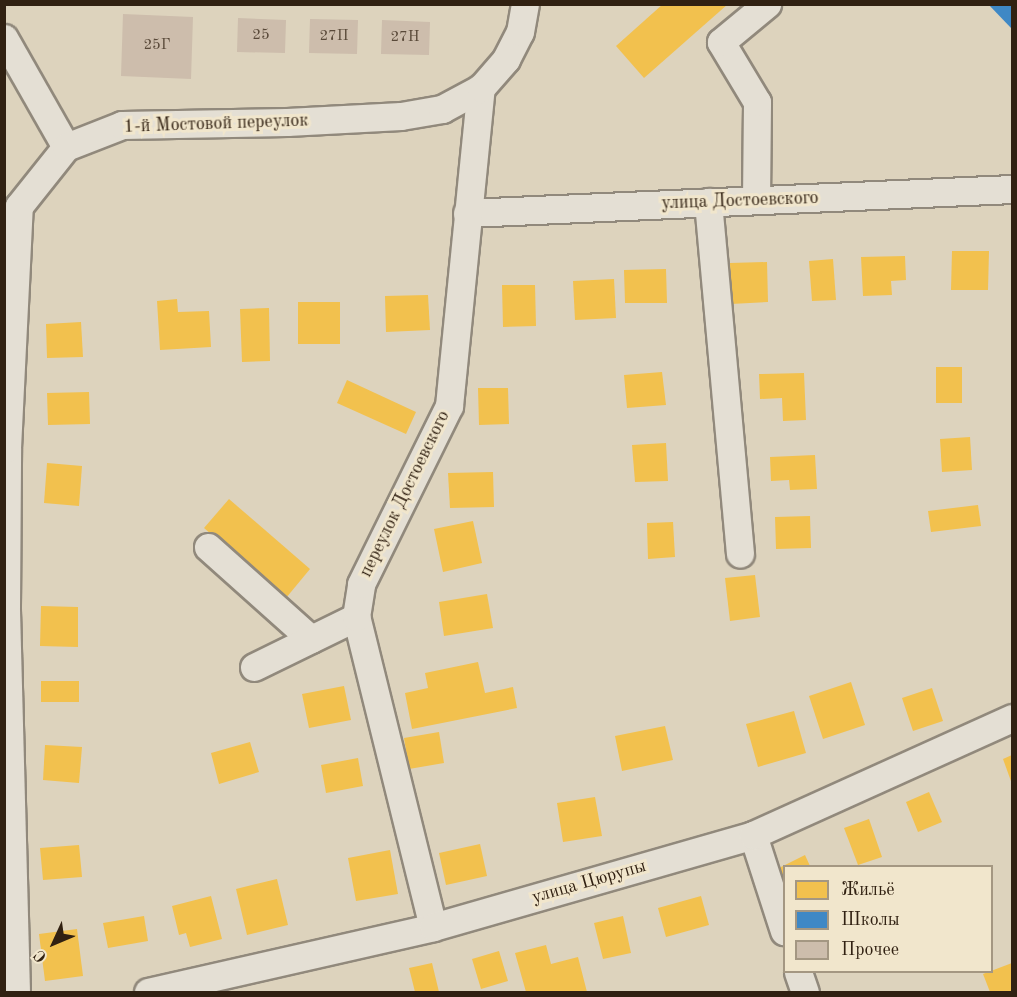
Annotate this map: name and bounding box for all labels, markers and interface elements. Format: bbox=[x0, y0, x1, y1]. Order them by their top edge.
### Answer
house number: 25 bbox=[252, 27, 270, 45]
house number: 27П bbox=[319, 28, 349, 46]
house number: 27Н bbox=[390, 29, 420, 47]
house number: 25Г bbox=[143, 37, 171, 55]
street label: 1-й Мостовой переулок bbox=[123, 110, 309, 138]
street label: улица Достоевского bbox=[661, 187, 819, 215]
street label: переулок Достоевского bbox=[355, 407, 455, 581]
street label: улица Цюрупы bbox=[529, 855, 649, 909]
legend bbox=[783, 865, 993, 973]
text: Жильё bbox=[841, 881, 895, 899]
text: Школы bbox=[841, 911, 900, 929]
north arrow bbox=[24, 913, 84, 973]
text: Прочее bbox=[841, 941, 899, 959]
text: С bbox=[32, 946, 50, 965]

